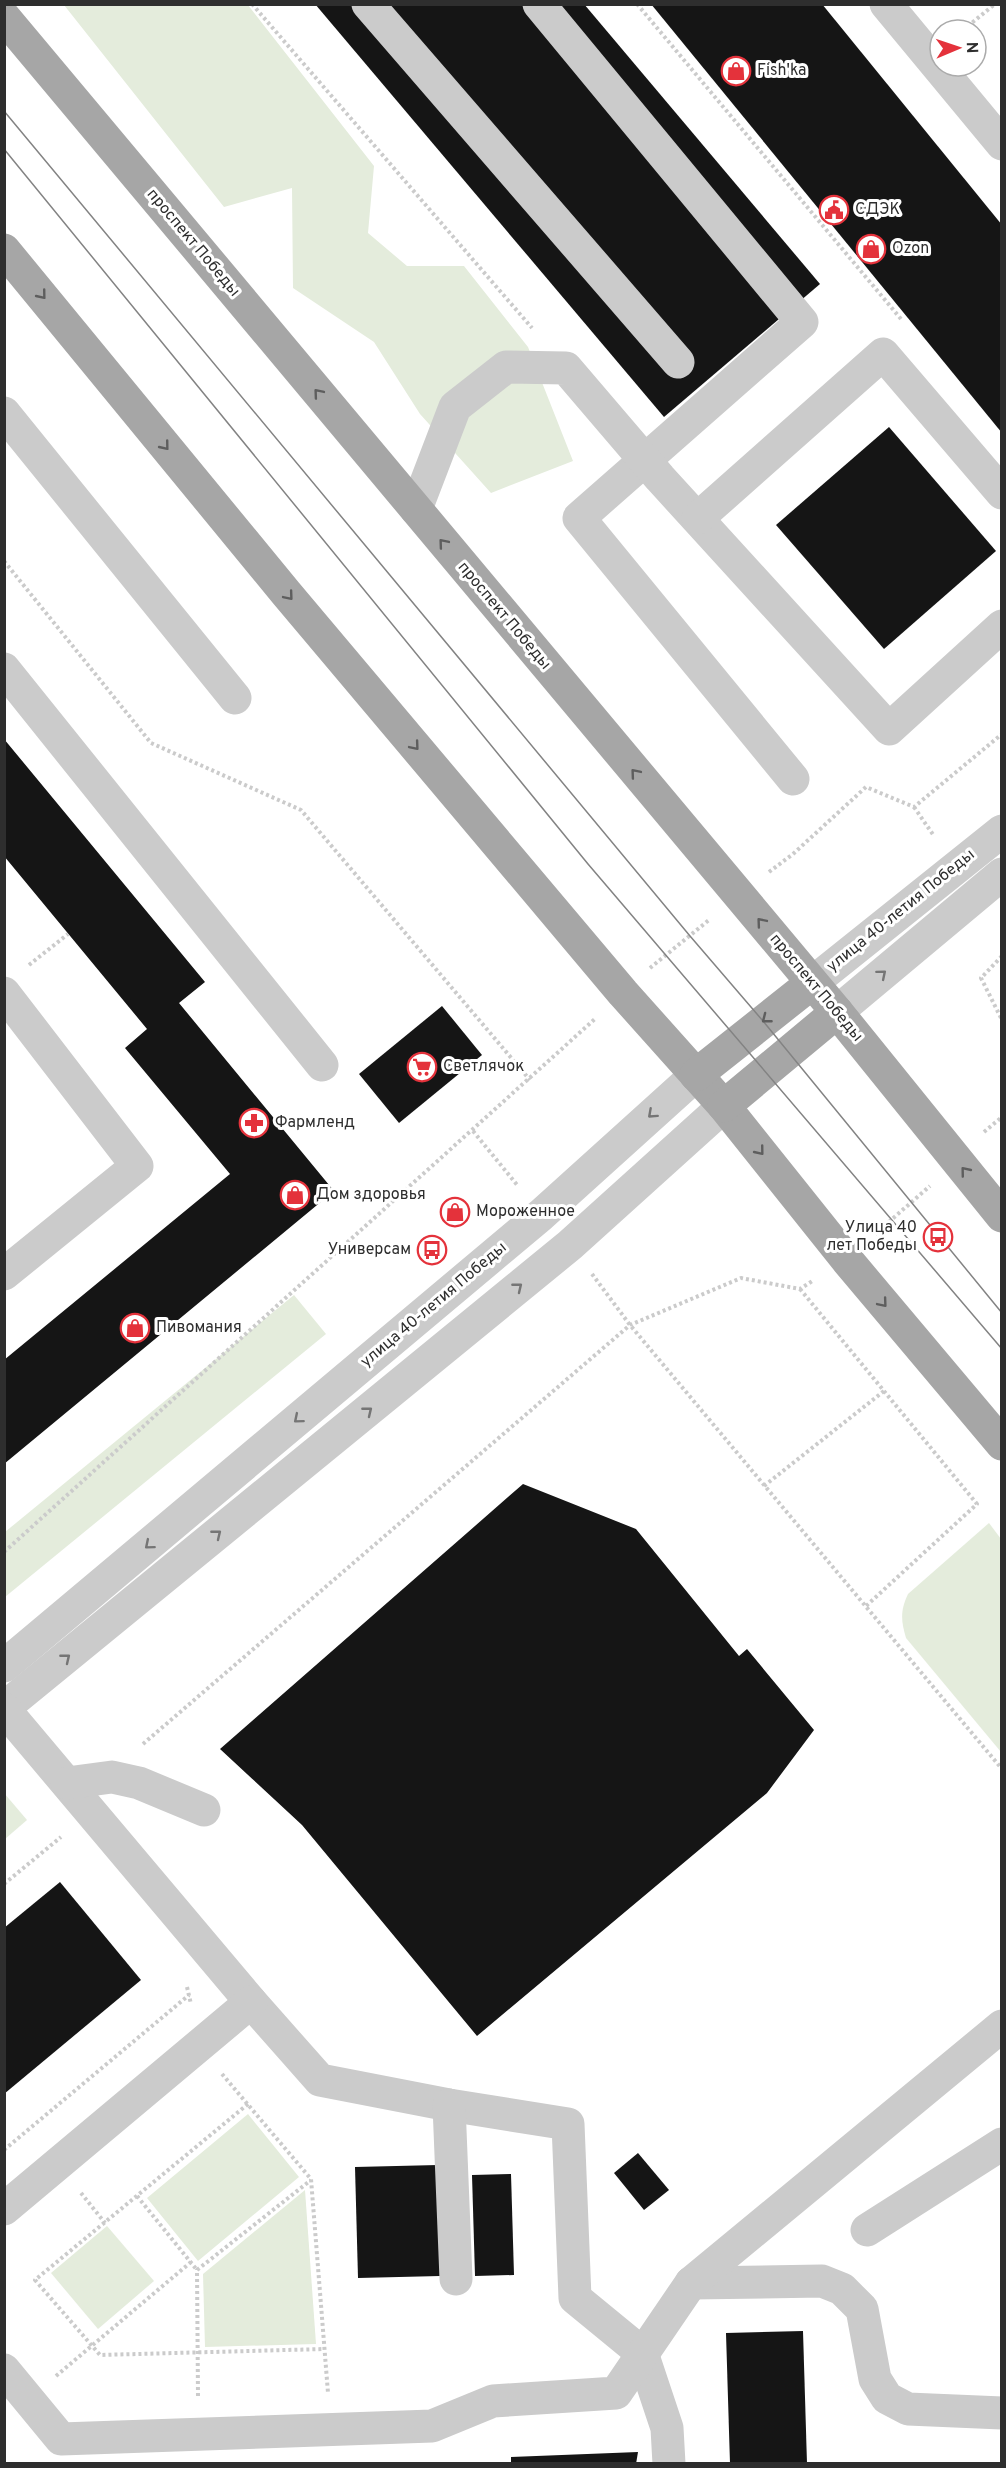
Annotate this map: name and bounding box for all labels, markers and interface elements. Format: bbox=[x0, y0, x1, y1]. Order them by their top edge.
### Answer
north arrow bbox=[928, 18, 988, 78]
text: N bbox=[961, 41, 981, 54]
shop icon: Fish'ka bbox=[720, 55, 752, 87]
place label: Fish'ka bbox=[757, 61, 807, 81]
street label: проспект Победы bbox=[142, 185, 244, 301]
public building icon: СДЭК bbox=[818, 194, 850, 226]
place label: СДЭК bbox=[855, 200, 900, 220]
shop icon: Ozon bbox=[855, 233, 887, 265]
place label: Ozon bbox=[892, 239, 929, 259]
one-way arrow bbox=[34, 288, 45, 299]
one-way arrow bbox=[314, 389, 325, 400]
one-way arrow bbox=[158, 439, 169, 450]
one-way arrow bbox=[439, 539, 450, 550]
street label: проспект Победы bbox=[453, 558, 555, 674]
one-way arrow bbox=[282, 590, 293, 601]
one-way arrow bbox=[407, 739, 418, 750]
one-way arrow bbox=[632, 769, 643, 780]
street label: улица 40-летия Победы bbox=[823, 845, 979, 977]
one-way arrow bbox=[757, 918, 768, 929]
street label: проспект Победы bbox=[765, 930, 867, 1046]
one-way arrow bbox=[875, 971, 886, 982]
one-way arrow bbox=[762, 1012, 773, 1023]
supermarket icon: Светлячок bbox=[406, 1051, 438, 1083]
place label: Светлячок bbox=[443, 1057, 524, 1077]
pharmacy icon: Фармленд bbox=[238, 1107, 270, 1139]
one-way arrow bbox=[649, 1107, 659, 1118]
place label: Фармленд bbox=[275, 1113, 355, 1133]
one-way arrow bbox=[753, 1145, 764, 1156]
one-way arrow bbox=[961, 1167, 972, 1178]
shop icon: Дом здоровья bbox=[279, 1179, 311, 1211]
place label: Дом здоровья bbox=[316, 1185, 426, 1205]
shop icon: Мороженное bbox=[439, 1196, 471, 1228]
place label: Мороженное bbox=[476, 1202, 575, 1222]
place label: Улица 40 лет Победы bbox=[826, 1218, 917, 1256]
bus stop icon: Улица 40 лет Победы bbox=[922, 1221, 954, 1253]
bus stop icon: Универсам bbox=[416, 1234, 448, 1266]
street label: улица 40-летия Победы bbox=[357, 1238, 511, 1372]
place label: Универсам bbox=[328, 1240, 411, 1260]
one-way arrow bbox=[512, 1284, 523, 1295]
one-way arrow bbox=[876, 1296, 887, 1307]
shop icon: Пивомания bbox=[119, 1312, 151, 1344]
place label: Пивомания bbox=[156, 1318, 242, 1338]
one-way arrow bbox=[361, 1407, 372, 1418]
one-way arrow bbox=[294, 1412, 305, 1423]
one-way arrow bbox=[210, 1531, 221, 1542]
one-way arrow bbox=[145, 1538, 156, 1549]
one-way arrow bbox=[59, 1654, 70, 1665]

